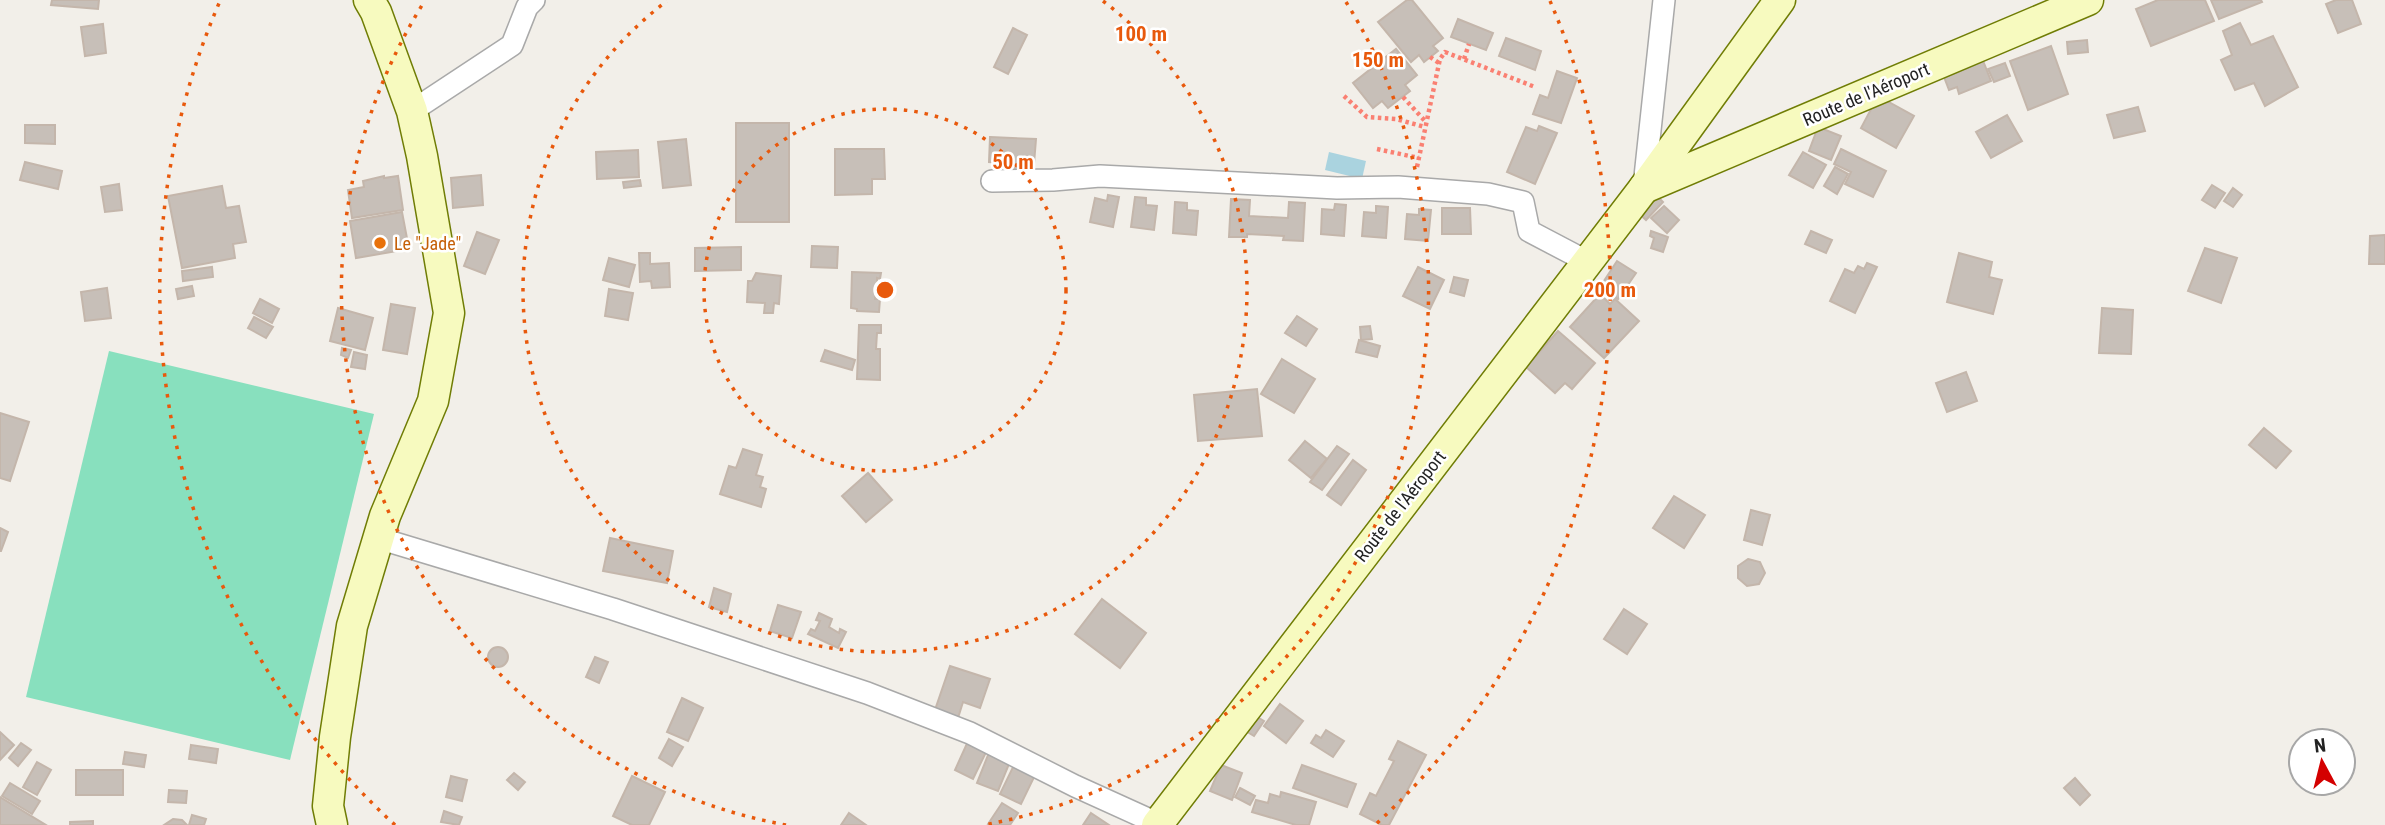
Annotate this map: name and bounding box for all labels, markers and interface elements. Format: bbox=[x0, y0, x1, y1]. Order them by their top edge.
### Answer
text: 100 m bbox=[1115, 22, 1167, 46]
text: 150 m bbox=[1352, 48, 1404, 72]
street label: Route de l'Aéroport bbox=[1800, 58, 1932, 130]
text: 50 m bbox=[992, 150, 1034, 174]
place label: Le "Jade" bbox=[394, 233, 461, 254]
marker: Le "Jade" bbox=[372, 235, 388, 251]
centre of rings bbox=[873, 278, 897, 302]
text: 200 m bbox=[1584, 278, 1636, 302]
street label: Route de l'Aéroport bbox=[1350, 446, 1450, 566]
north arrow bbox=[2287, 727, 2357, 797]
text: N bbox=[2313, 733, 2327, 758]

